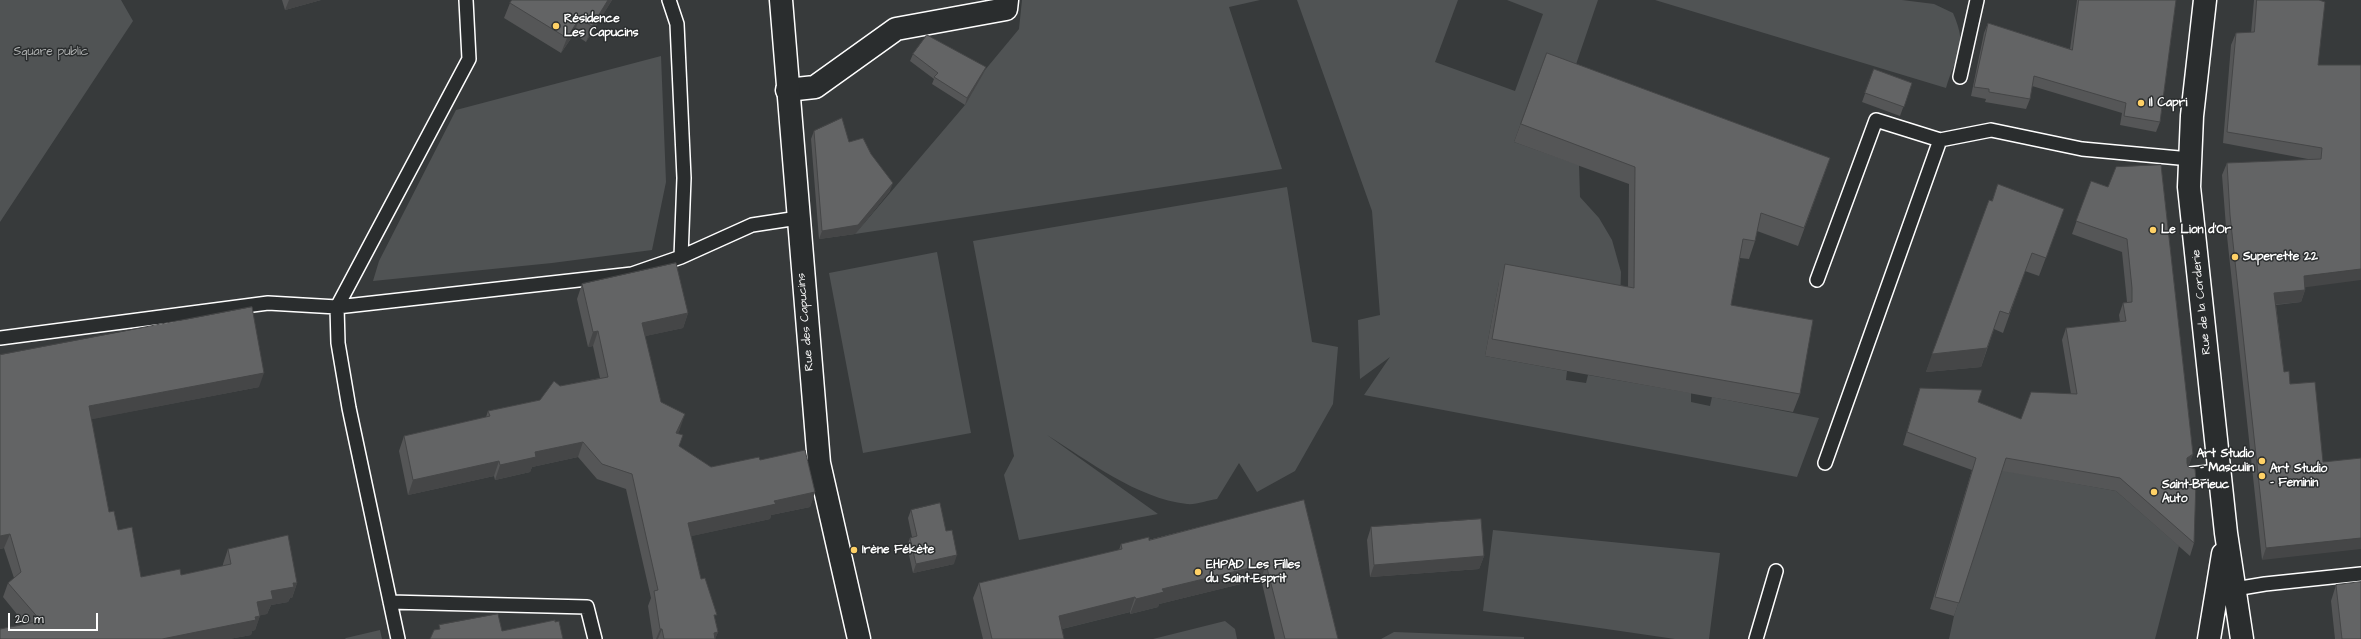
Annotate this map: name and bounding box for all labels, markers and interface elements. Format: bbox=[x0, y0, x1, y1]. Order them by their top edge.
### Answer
place label: Résidence Les Capucins bbox=[564, 12, 638, 40]
marker: Résidence Les Capucins bbox=[551, 21, 561, 31]
park label: Square public bbox=[14, 45, 88, 59]
place label: Il Capri bbox=[2149, 96, 2187, 110]
marker: Il Capri bbox=[2136, 98, 2146, 108]
place label: Le Lion d'Or bbox=[2161, 223, 2231, 237]
marker: Le Lion d'Or bbox=[2148, 225, 2158, 235]
street label: Rue de la Corderie bbox=[2189, 249, 2215, 355]
place label: Superette 22 bbox=[2243, 250, 2318, 264]
marker: Superette 22 bbox=[2230, 252, 2240, 262]
street label: Rue des Capucins bbox=[795, 272, 817, 372]
place label: Art Studio - Masculin bbox=[2197, 447, 2254, 475]
marker: Art Studio - Masculin bbox=[2257, 456, 2267, 466]
place label: Art Studio - Feminin bbox=[2270, 462, 2327, 490]
marker: Art Studio - Feminin bbox=[2257, 471, 2267, 481]
place label: Saint-Brieuc Auto bbox=[2162, 478, 2229, 506]
marker: Saint-Brieuc Auto bbox=[2149, 487, 2159, 497]
place label: Irène Fékète bbox=[862, 543, 934, 557]
marker: Irène Fékète bbox=[849, 545, 859, 555]
place label: EHPAD Les Filles du Saint-Esprit bbox=[1206, 558, 1300, 586]
marker: EHPAD Les Filles du Saint-Esprit bbox=[1193, 567, 1203, 577]
scale bar bbox=[10, 605, 100, 631]
text: 20 m bbox=[15, 611, 44, 628]

